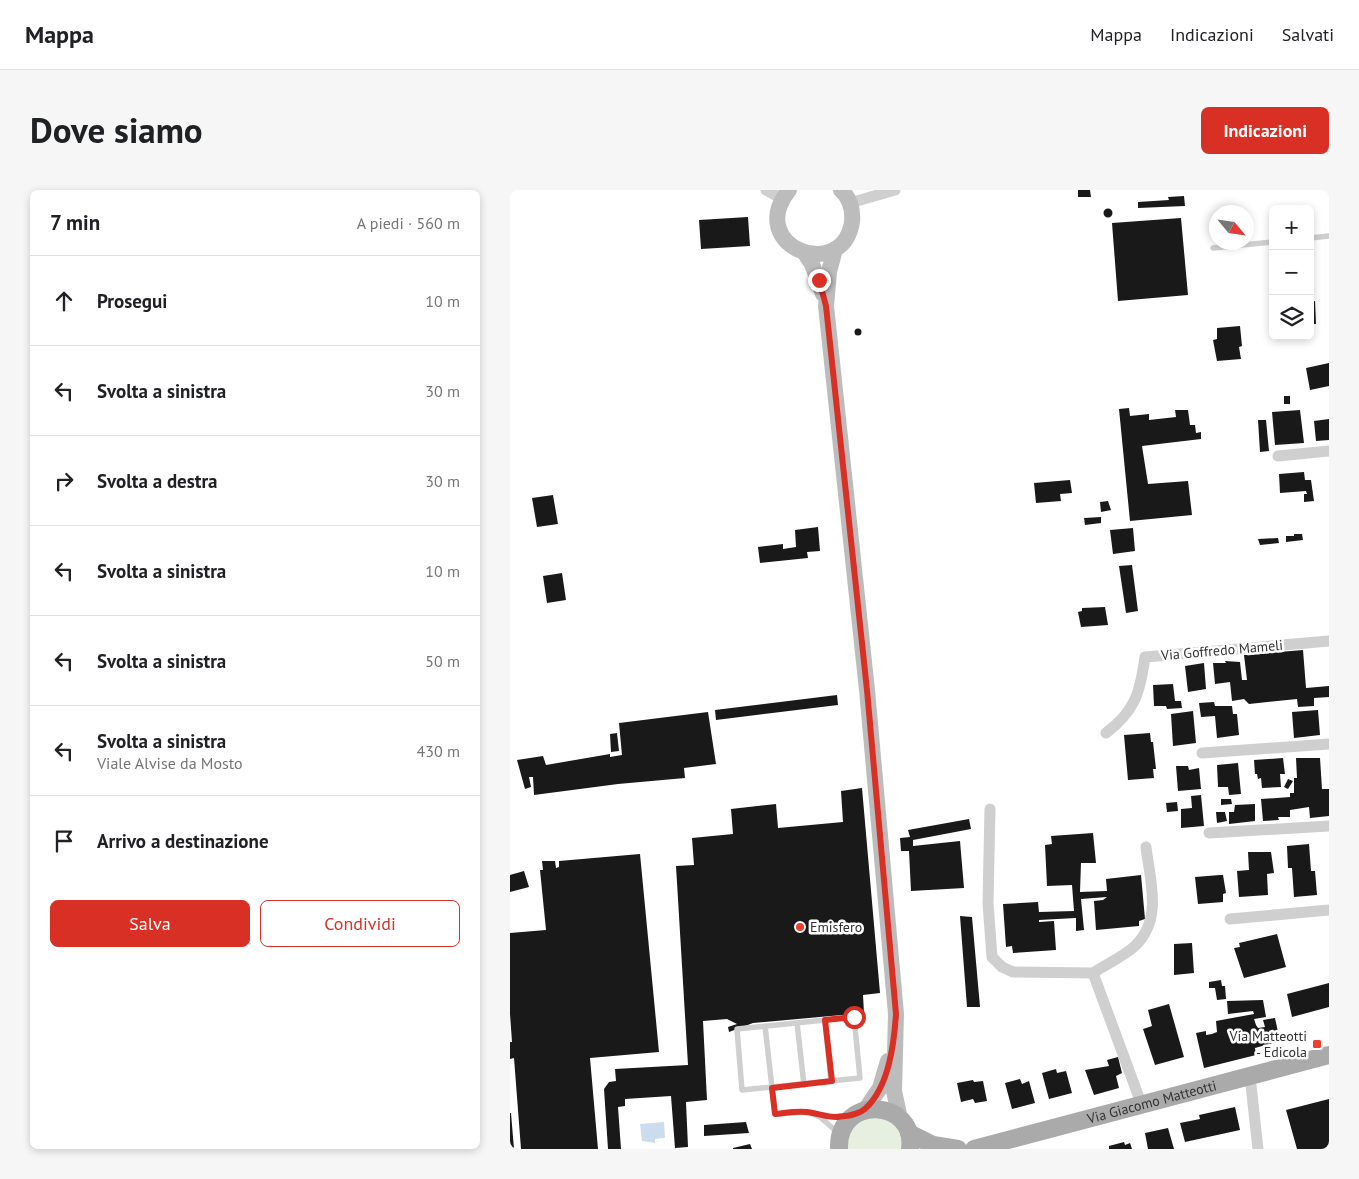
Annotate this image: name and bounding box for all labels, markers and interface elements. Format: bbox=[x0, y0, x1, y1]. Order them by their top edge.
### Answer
text: Mappa bbox=[25, 19, 94, 50]
text: Mappa bbox=[1090, 23, 1142, 46]
text: Indicazioni bbox=[1170, 23, 1254, 46]
text: Salvati bbox=[1282, 23, 1334, 46]
text: Dove siamo bbox=[30, 107, 203, 153]
button: Indicazioni bbox=[1201, 107, 1329, 154]
north arrow bbox=[1209, 205, 1254, 250]
map controls bbox=[1269, 205, 1314, 340]
button: + bbox=[1269, 205, 1314, 250]
text: 7 min bbox=[50, 209, 100, 236]
text: A piedi · 560 m bbox=[357, 213, 460, 233]
button: − bbox=[1269, 250, 1314, 295]
route end bbox=[808, 269, 831, 292]
icon: ahead bbox=[50, 287, 78, 315]
text: Prosegui bbox=[97, 289, 167, 313]
text: 10 m bbox=[425, 291, 460, 311]
button: layers bbox=[1269, 295, 1314, 340]
icon: left bbox=[50, 377, 78, 405]
text: Svolta a sinistra bbox=[97, 379, 226, 403]
text: 30 m bbox=[425, 381, 460, 401]
icon: right bbox=[50, 467, 78, 495]
text: Svolta a destra bbox=[97, 469, 218, 493]
text: 30 m bbox=[425, 471, 460, 491]
icon: left bbox=[50, 557, 78, 585]
text: Svolta a sinistra bbox=[97, 559, 226, 583]
text: 10 m bbox=[425, 561, 460, 581]
street label: Via Goffredo Mameli bbox=[1159, 636, 1284, 664]
icon: left bbox=[50, 647, 78, 675]
text: Svolta a sinistra bbox=[97, 649, 226, 673]
text: 50 m bbox=[425, 651, 460, 671]
text: Svolta a sinistra bbox=[97, 729, 226, 753]
icon: left bbox=[50, 737, 78, 765]
text: 430 m bbox=[417, 741, 460, 761]
text: Viale Alvise da Mosto bbox=[97, 753, 243, 773]
icon: arrive bbox=[50, 827, 78, 855]
text: Arrivo a destinazione bbox=[97, 829, 269, 853]
button: Salva bbox=[50, 900, 250, 947]
button: Condividi bbox=[260, 900, 460, 947]
place label: Emisfero bbox=[810, 918, 862, 936]
marker: Emisfero bbox=[794, 921, 806, 933]
route start bbox=[843, 1006, 866, 1029]
place label: Via Matteotti - Edicola bbox=[1229, 1027, 1307, 1061]
marker: Via Matteotti - Edicola bbox=[1311, 1038, 1323, 1050]
street label: Via Giacomo Matteotti bbox=[1084, 1076, 1218, 1128]

